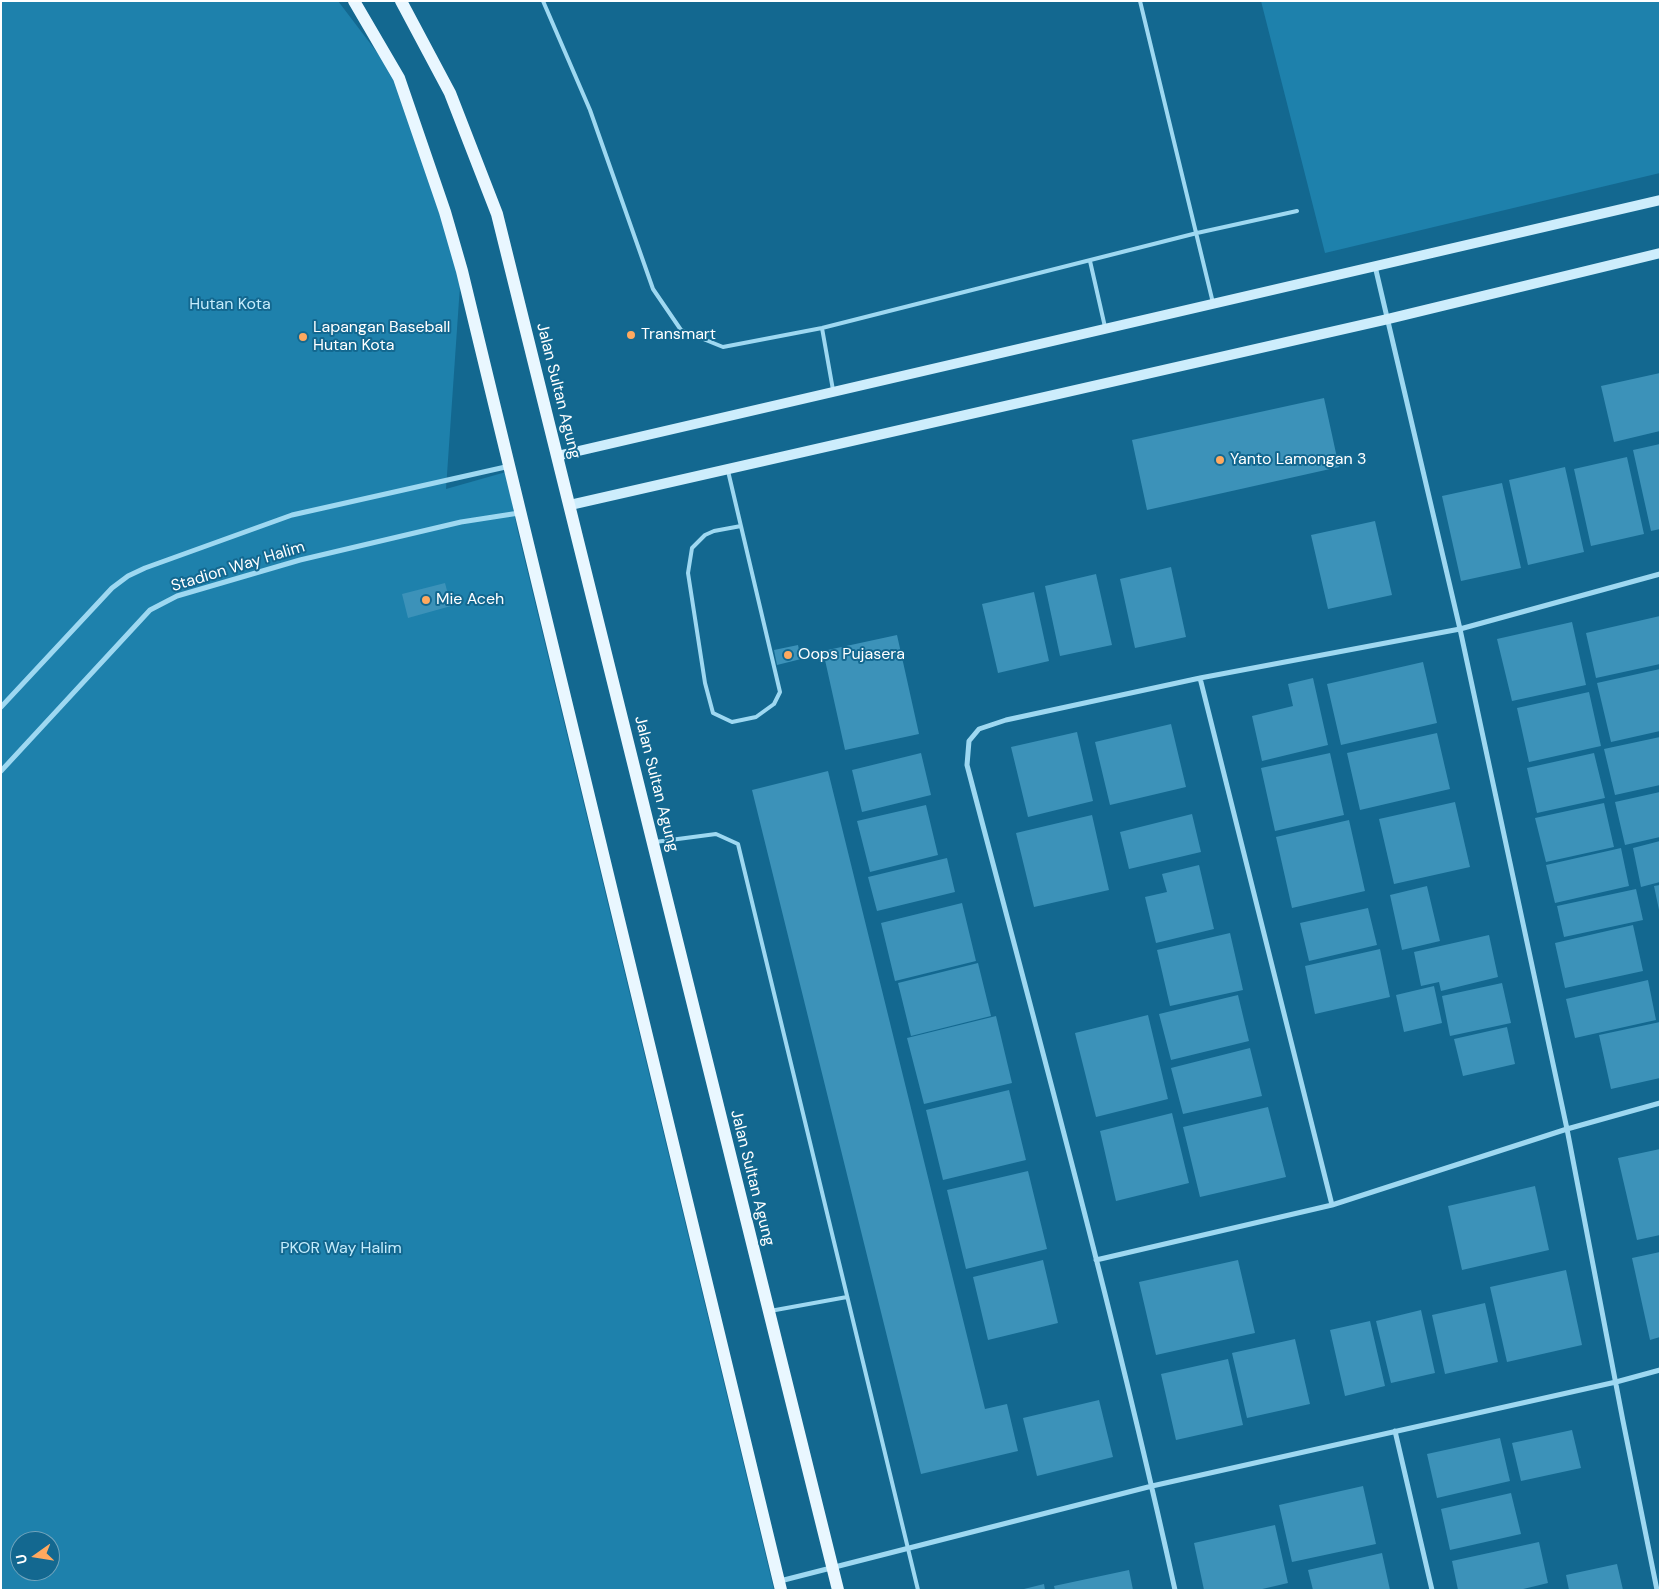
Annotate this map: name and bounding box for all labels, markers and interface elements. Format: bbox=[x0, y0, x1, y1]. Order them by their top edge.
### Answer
park label: Hutan Kota bbox=[189, 295, 271, 315]
place label: Lapangan Baseball Hutan Kota bbox=[313, 318, 450, 356]
street label: Jalan Sultan Agung bbox=[532, 321, 584, 461]
place label: Transmart bbox=[641, 325, 716, 345]
marker: Transmart bbox=[625, 329, 637, 341]
marker: Lapangan Baseball Hutan Kota bbox=[297, 331, 309, 343]
place label: Yanto Lamongan 3 bbox=[1230, 450, 1366, 470]
marker: Yanto Lamongan 3 bbox=[1214, 454, 1226, 466]
street label: Stadion Way Halim bbox=[169, 538, 307, 596]
place label: Mie Aceh bbox=[436, 590, 504, 610]
marker: Mie Aceh bbox=[420, 594, 432, 606]
place label: Oops Pujasera bbox=[798, 645, 905, 665]
marker: Oops Pujasera bbox=[782, 649, 794, 661]
street label: Jalan Sultan Agung bbox=[630, 714, 682, 854]
street label: Jalan Sultan Agung bbox=[726, 1108, 778, 1248]
park label: PKOR Way Halim bbox=[280, 1239, 402, 1259]
north arrow bbox=[10, 1531, 60, 1581]
text: U bbox=[12, 1552, 31, 1566]

